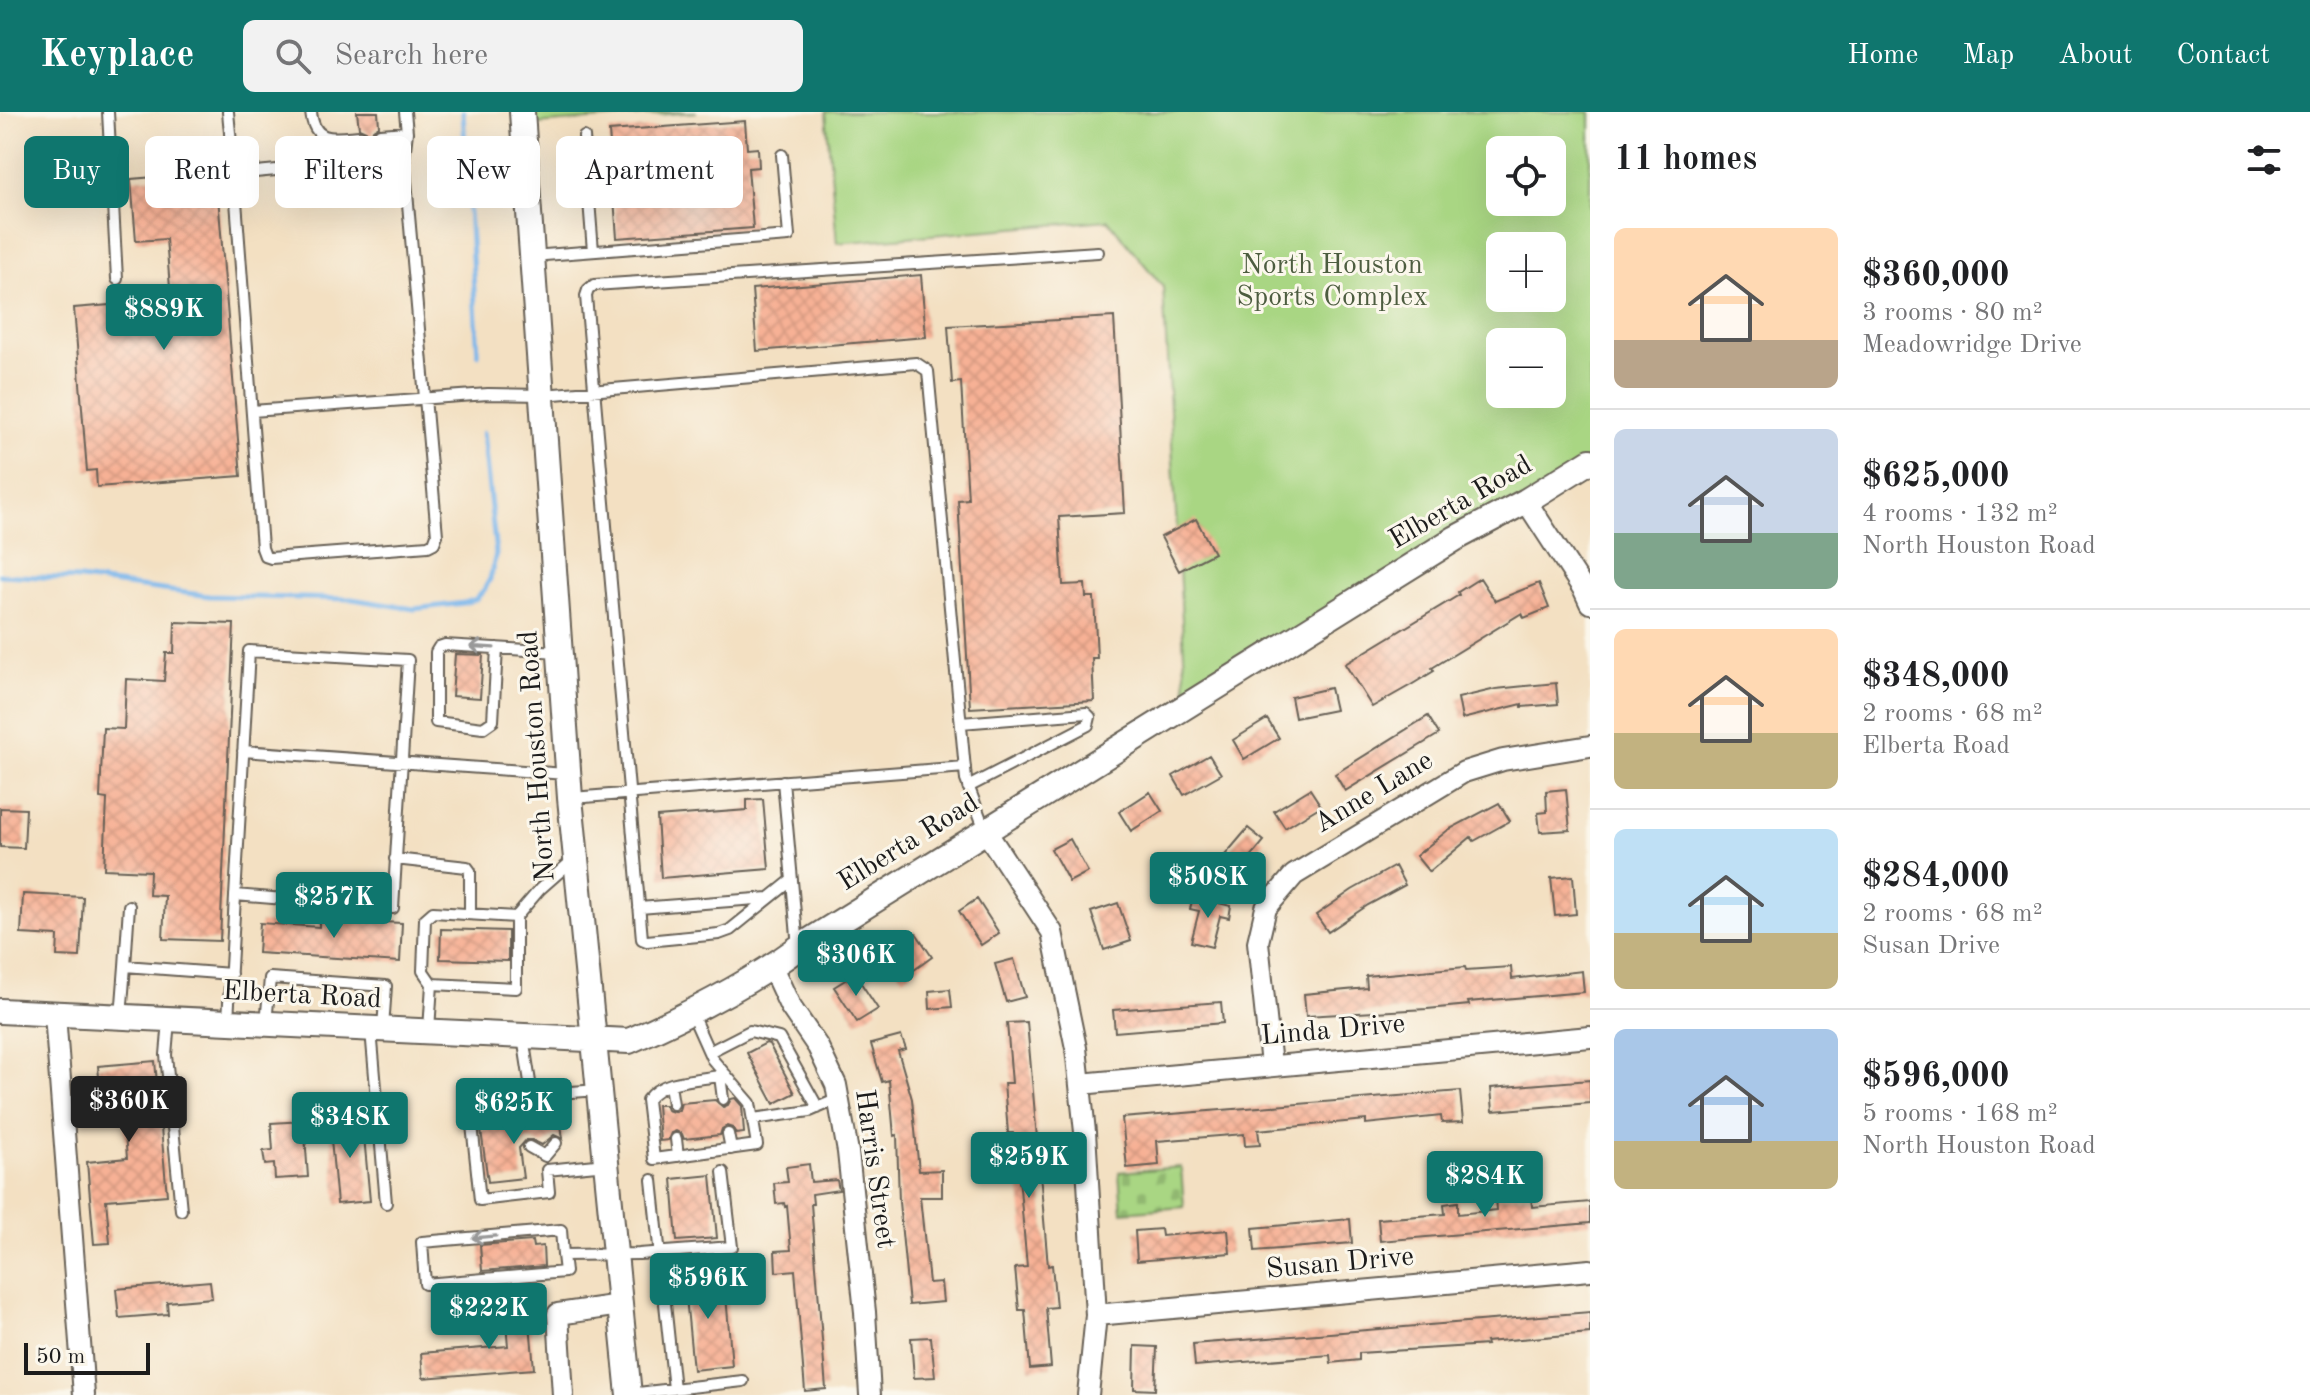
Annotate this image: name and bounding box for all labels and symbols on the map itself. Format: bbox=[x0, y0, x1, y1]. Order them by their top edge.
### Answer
park label: North Houston Sports Complex bbox=[1236, 252, 1428, 312]
pin: $889K bbox=[108, 284, 220, 352]
street label: Elberta Road bbox=[1385, 451, 1537, 555]
street label: North Houston Road bbox=[515, 629, 561, 883]
one-way arrow bbox=[469, 639, 496, 654]
street label: Anne Lane bbox=[1310, 747, 1438, 839]
street label: Elberta Road bbox=[834, 789, 984, 897]
pin: $508K bbox=[1152, 852, 1264, 920]
pin: $257K bbox=[278, 872, 390, 940]
pin: $306K bbox=[800, 930, 912, 998]
street label: Elberta Road bbox=[222, 978, 382, 1014]
street label: Linda Drive bbox=[1260, 1011, 1406, 1051]
pin: $360K bbox=[73, 1076, 185, 1144]
pin: $625K bbox=[458, 1078, 570, 1146]
street label: Harris Street bbox=[849, 1088, 899, 1250]
pin: $348K bbox=[294, 1092, 406, 1160]
pin: $259K bbox=[973, 1132, 1085, 1200]
pin: $284K bbox=[1429, 1151, 1541, 1219]
one-way arrow bbox=[471, 1230, 498, 1245]
street label: Susan Drive bbox=[1265, 1244, 1415, 1284]
pin: $596K bbox=[652, 1253, 764, 1321]
pin: $222K bbox=[433, 1283, 545, 1351]
scale bar bbox=[24, 1339, 150, 1375]

